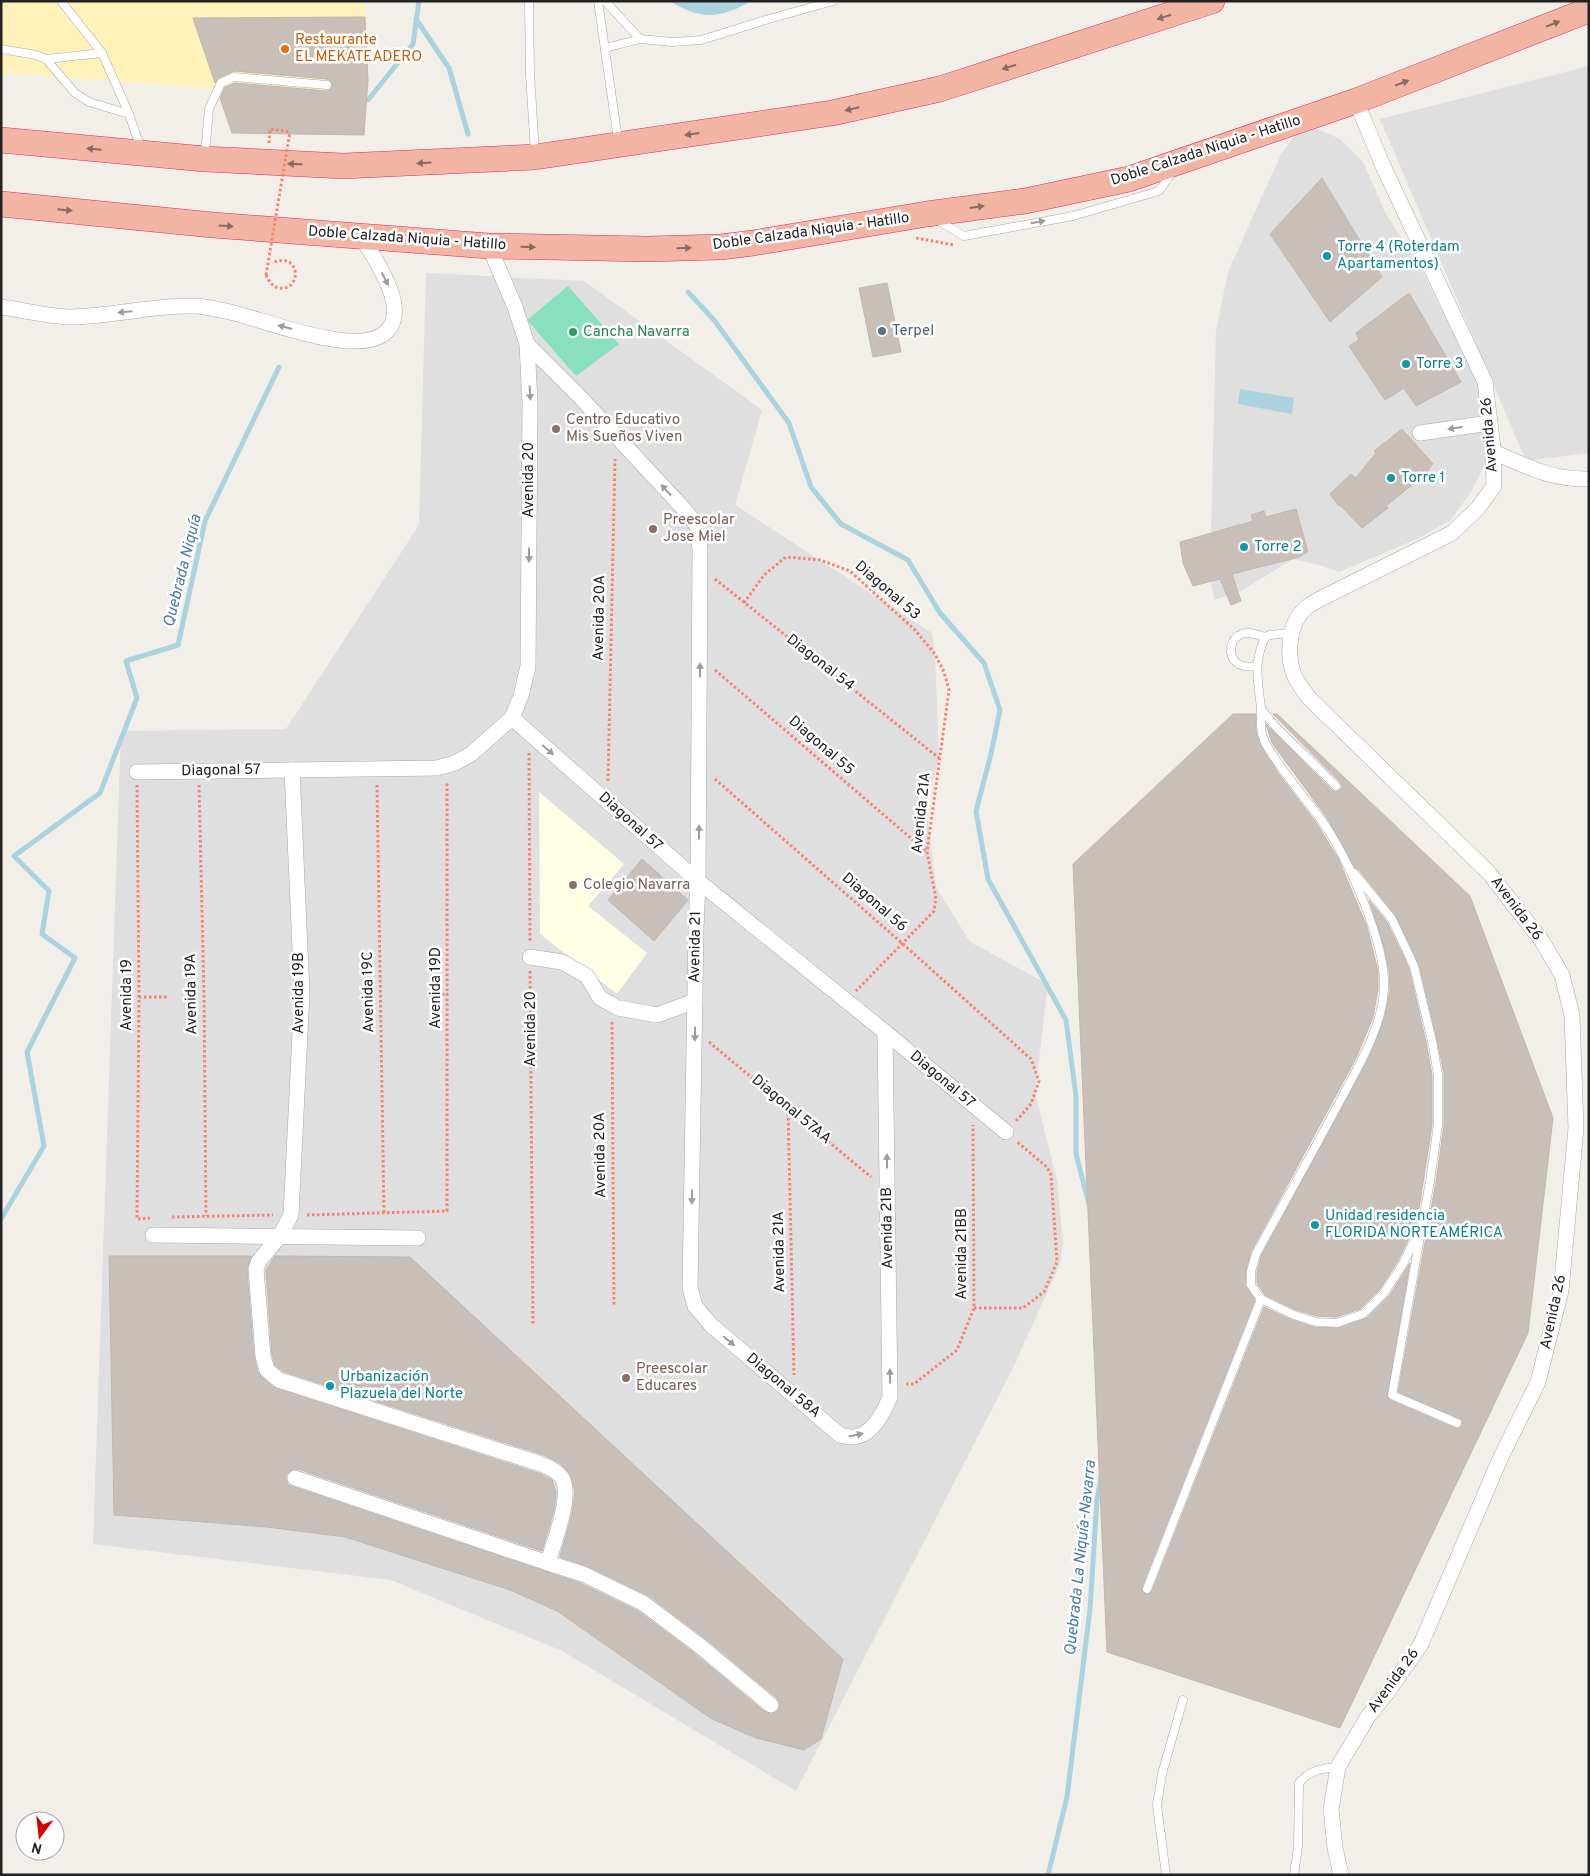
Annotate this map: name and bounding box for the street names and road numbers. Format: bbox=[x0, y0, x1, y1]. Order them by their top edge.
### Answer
street label: Doble Calzada Niquia - Hatillo bbox=[1109, 111, 1303, 191]
street label: Doble Calzada Niquia - Hatillo bbox=[711, 209, 911, 255]
street label: Doble Calzada Niquia - Hatillo bbox=[307, 223, 507, 255]
street label: Avenida 26 bbox=[1477, 397, 1503, 473]
street label: Avenida 20 bbox=[520, 442, 539, 518]
street label: Diagonal 53 bbox=[850, 557, 924, 625]
street label: Avenida 20A bbox=[590, 575, 610, 661]
street label: Diagonal 54 bbox=[782, 630, 858, 696]
street label: Diagonal 55 bbox=[784, 712, 858, 780]
street label: Diagonal 57 bbox=[181, 761, 261, 781]
street label: Avenida 21A bbox=[908, 771, 936, 855]
street label: Diagonal 57 bbox=[594, 788, 666, 856]
street label: Diagonal 56 bbox=[837, 869, 911, 937]
street label: Avenida 26 bbox=[1486, 873, 1546, 945]
street label: Avenida 21 bbox=[686, 911, 706, 983]
street label: Avenida 19D bbox=[427, 947, 446, 1029]
street label: Avenida 19C bbox=[359, 951, 379, 1033]
street label: Avenida 19B bbox=[290, 952, 309, 1034]
street label: Avenida 19A bbox=[182, 953, 202, 1035]
street label: Avenida 19 bbox=[118, 959, 137, 1031]
street label: Avenida 20 bbox=[522, 991, 541, 1067]
street label: Diagonal 57 bbox=[905, 1047, 979, 1113]
street label: Diagonal 57AA bbox=[747, 1071, 835, 1149]
street label: Avenida 20A bbox=[591, 1112, 611, 1198]
street label: Avenida 21B bbox=[878, 1187, 898, 1269]
street label: Avenida 21BB bbox=[953, 1208, 972, 1300]
street label: Avenida 21A bbox=[770, 1211, 790, 1293]
street label: Avenida 26 bbox=[1537, 1273, 1571, 1351]
street label: Diagonal 58A bbox=[742, 1349, 824, 1423]
street label: Avenida 26 bbox=[1364, 1645, 1424, 1717]

